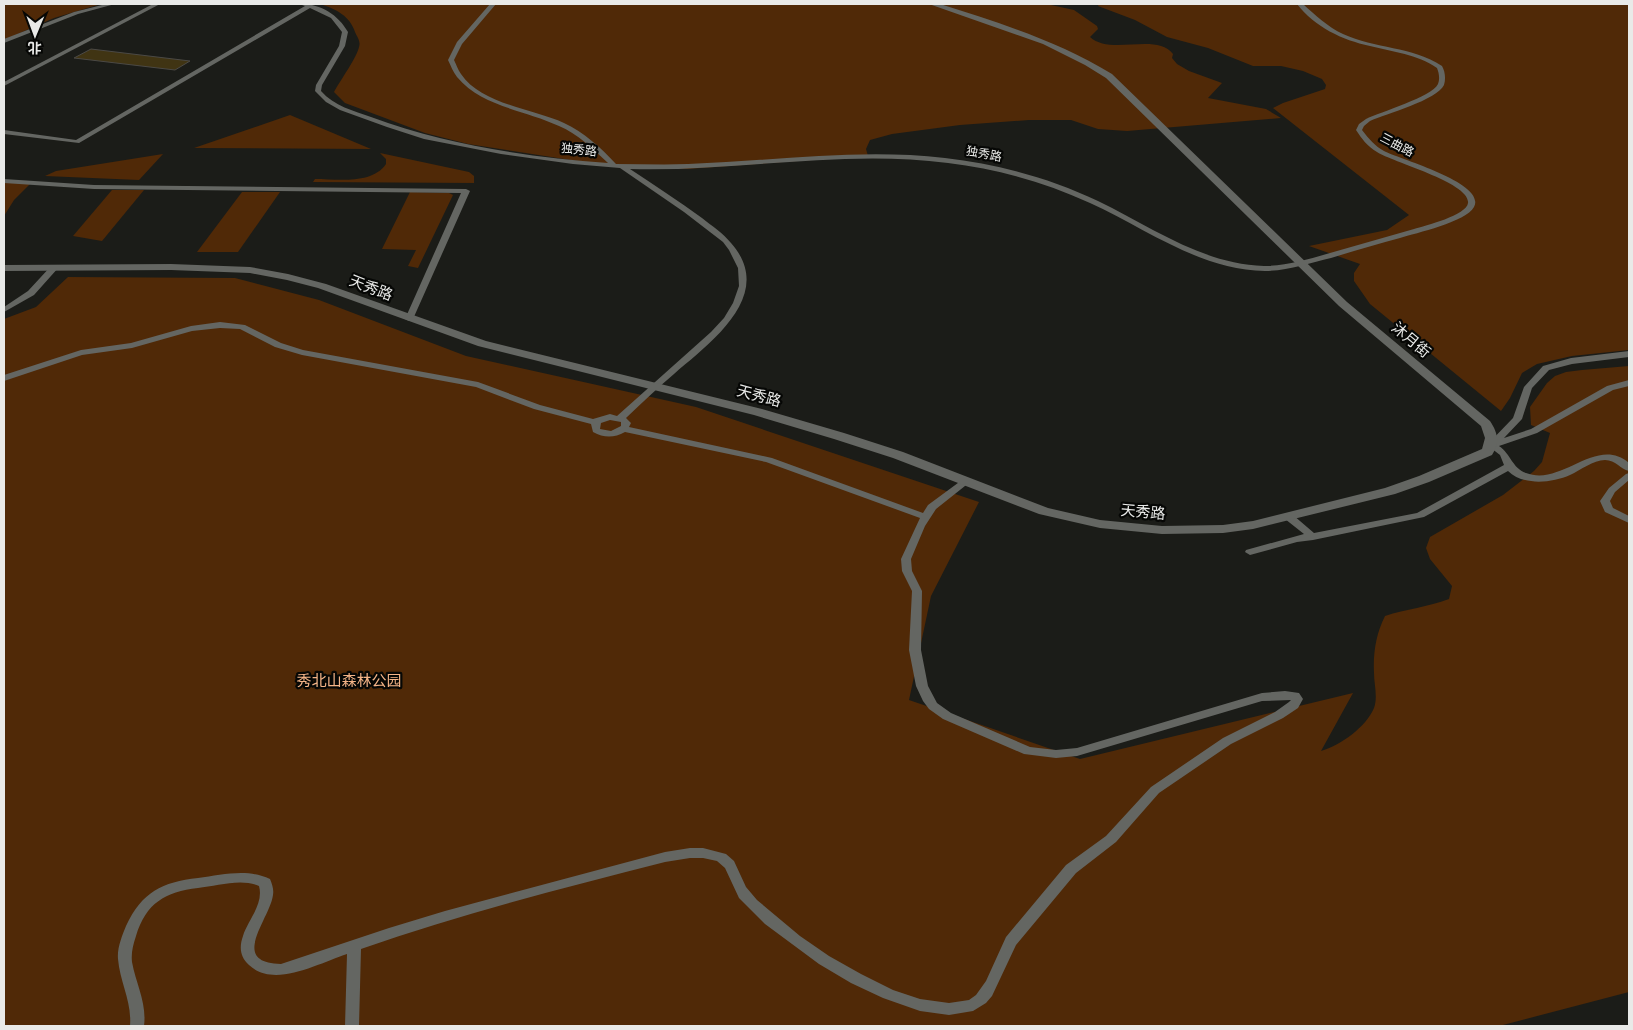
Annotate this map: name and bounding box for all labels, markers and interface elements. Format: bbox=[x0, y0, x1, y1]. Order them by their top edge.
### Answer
north arrow bbox=[10, 10, 60, 60]
text: 北 bbox=[28, 40, 42, 56]
street label: 三曲路 bbox=[1378, 130, 1416, 160]
street label: 独秀路 bbox=[560, 141, 598, 159]
street label: 独秀路 bbox=[965, 144, 1003, 164]
street label: 天秀路 bbox=[347, 272, 395, 304]
street label: 沐月街 bbox=[1388, 319, 1434, 361]
street label: 天秀路 bbox=[735, 381, 783, 411]
street label: 天秀路 bbox=[1120, 501, 1166, 523]
park label: 秀北山森林公园 bbox=[296, 672, 402, 690]

